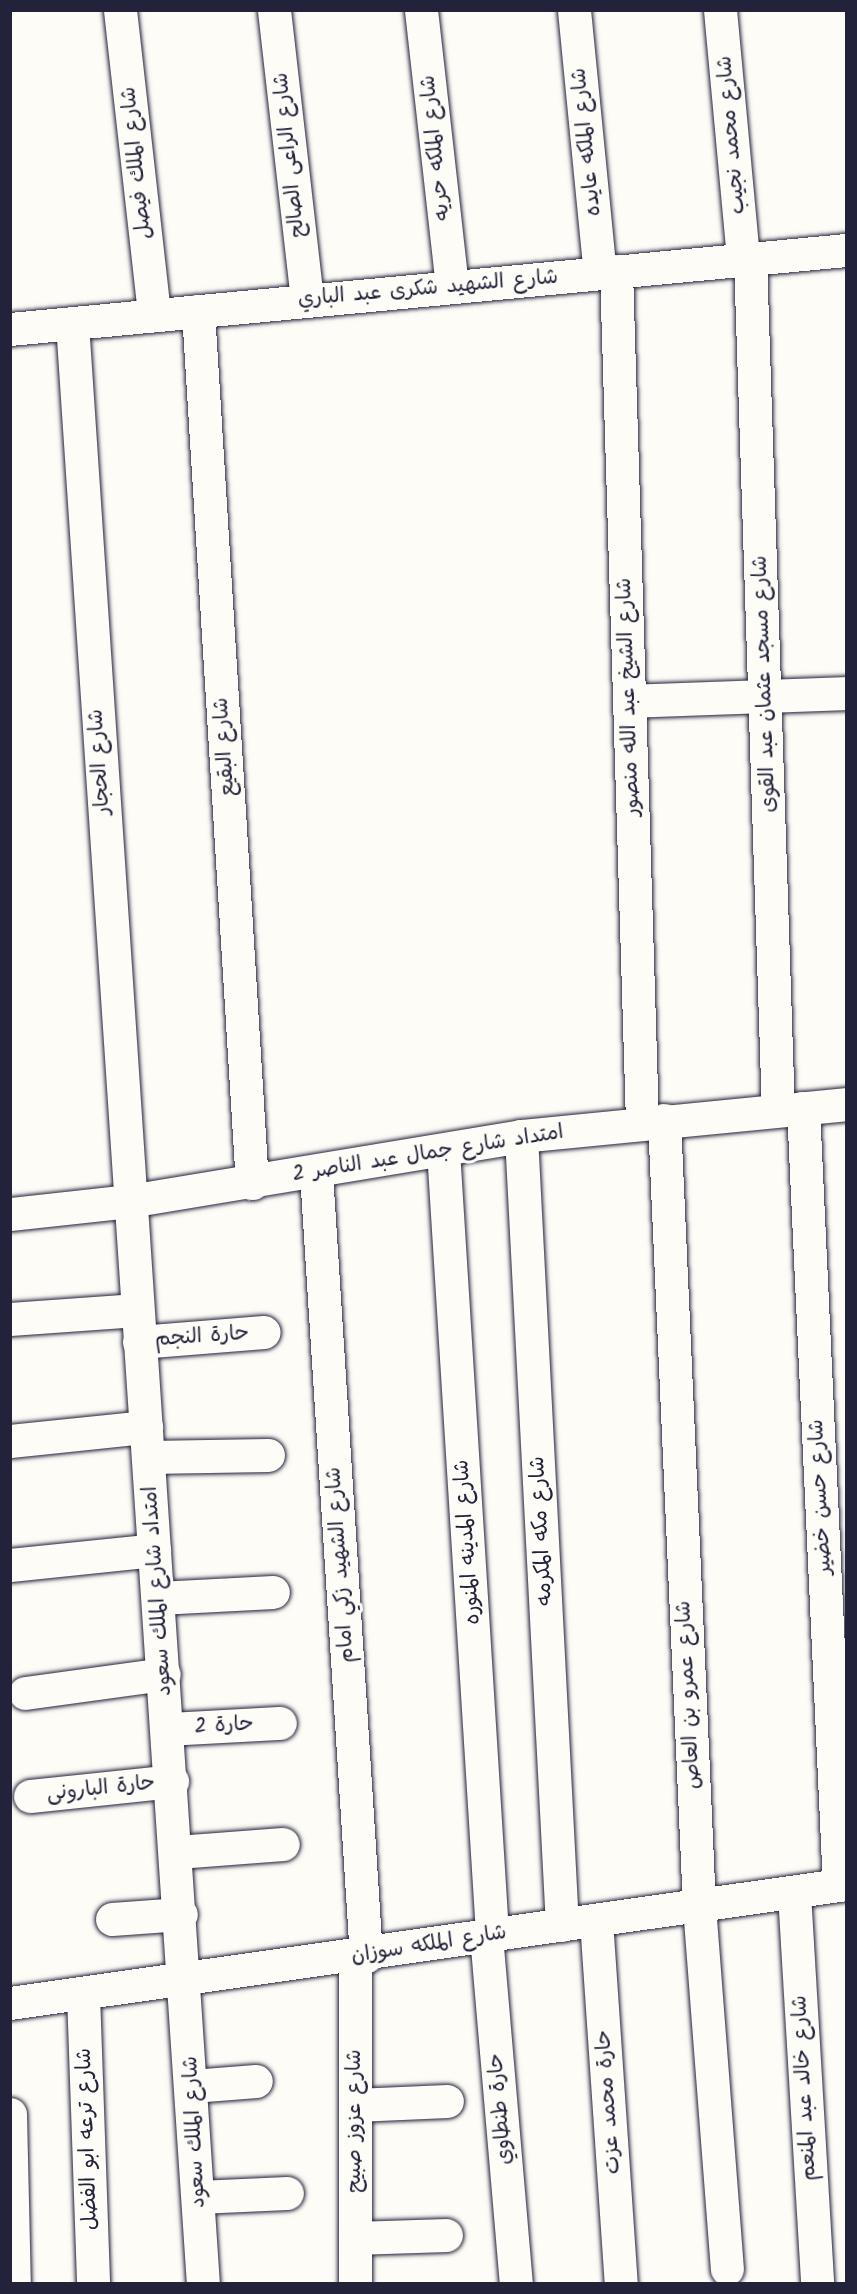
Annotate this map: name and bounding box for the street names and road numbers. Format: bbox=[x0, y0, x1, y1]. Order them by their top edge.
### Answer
street label: شارع محمد نجيب bbox=[713, 55, 751, 215]
street label: شارع الملكه عايده bbox=[567, 67, 607, 217]
street label: شارع الراعى الصالح bbox=[269, 71, 311, 239]
street label: شارع الملكه حريه bbox=[416, 74, 456, 222]
street label: شارع الملك فيصل bbox=[116, 85, 158, 241]
street label: شارع الشهيد شكرى عبد الباري bbox=[297, 265, 559, 313]
street label: شارع مسجد عثمان عبد القوى bbox=[748, 555, 782, 813]
street label: شارع الشيخ عبد الله منصور bbox=[612, 577, 646, 817]
street label: شارع البقيع bbox=[209, 697, 241, 797]
street label: شارع الحجار bbox=[84, 708, 116, 816]
street label: امتداد شارع جمال عبد الناصر 2 bbox=[291, 1120, 565, 1188]
street label: حارة النجم bbox=[154, 1321, 250, 1353]
street label: شارع حسن خضير bbox=[804, 1419, 838, 1575]
street label: شارع مكه المكرمه bbox=[526, 1456, 558, 1606]
street label: شارع المدينه المنوره bbox=[450, 1459, 486, 1625]
street label: شارع الشهيد زكي امام bbox=[322, 1466, 360, 1664]
street label: امتداد شارع الملك سعود bbox=[138, 1485, 178, 1697]
street label: شارع عمرو بن العاص bbox=[671, 1600, 707, 1790]
street label: حارة 2 bbox=[194, 1712, 254, 1740]
street label: حارة البارونى bbox=[45, 1771, 157, 1807]
street label: شارع الملكه سوزان bbox=[350, 1920, 508, 1970]
street label: شارع خالد عبد المنعم bbox=[788, 1995, 822, 2181]
street label: حارة محمد عزت bbox=[591, 2029, 627, 2175]
street label: شارع ترعه ابو الفضل bbox=[72, 2047, 104, 2231]
street label: شارع عزوز صبيح bbox=[342, 2049, 368, 2193]
street label: حارة طنطاوي bbox=[484, 2052, 518, 2166]
street label: شارع الملك سعود bbox=[178, 2055, 212, 2209]

